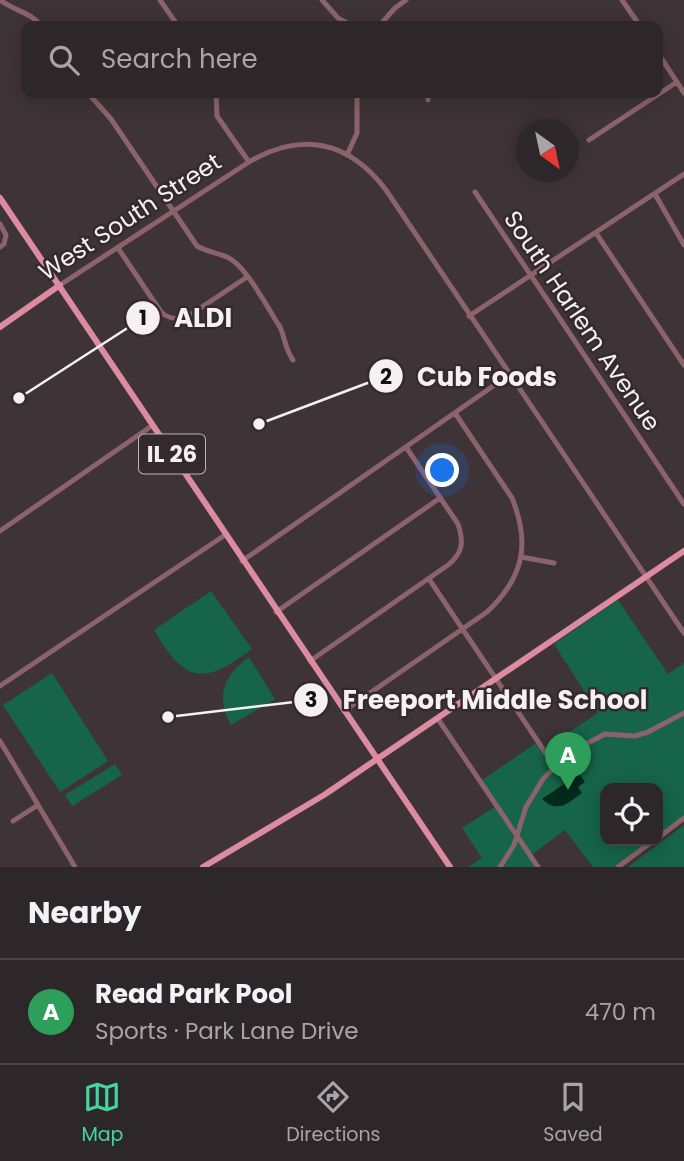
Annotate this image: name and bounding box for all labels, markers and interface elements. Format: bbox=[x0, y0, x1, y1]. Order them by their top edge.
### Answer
search box bbox=[21, 21, 663, 98]
icon: search bbox=[45, 41, 83, 79]
text: Search here bbox=[101, 41, 258, 77]
north arrow bbox=[516, 119, 579, 182]
street label: West South Street bbox=[32, 145, 227, 288]
street label: South Harlem Avenue bbox=[496, 204, 669, 437]
callout: ALDI bbox=[125, 294, 246, 341]
text: ALDI bbox=[174, 300, 232, 336]
text: 1 bbox=[139, 303, 147, 332]
callout: Cub Foods bbox=[368, 353, 571, 400]
text: Cub Foods bbox=[417, 359, 557, 395]
text: 2 bbox=[380, 362, 392, 391]
road number: IL 26 bbox=[139, 435, 205, 474]
your location bbox=[425, 453, 459, 487]
callout: Freeport Middle School bbox=[294, 676, 662, 723]
text: Freeport Middle School bbox=[343, 682, 647, 718]
text: 3 bbox=[305, 685, 317, 714]
pin: A bbox=[545, 732, 591, 790]
map controls bbox=[600, 783, 663, 846]
button: locate bbox=[600, 783, 663, 846]
text: Nearby bbox=[28, 891, 142, 934]
text: Read Park Pool bbox=[95, 976, 292, 1012]
text: A bbox=[43, 996, 59, 1028]
text: 470 m bbox=[585, 996, 656, 1028]
text: Sports · Park Lane Drive bbox=[95, 1015, 359, 1047]
tab: Map bbox=[81, 1078, 123, 1149]
tab: Directions bbox=[286, 1078, 381, 1149]
tab: Saved bbox=[543, 1078, 603, 1149]

